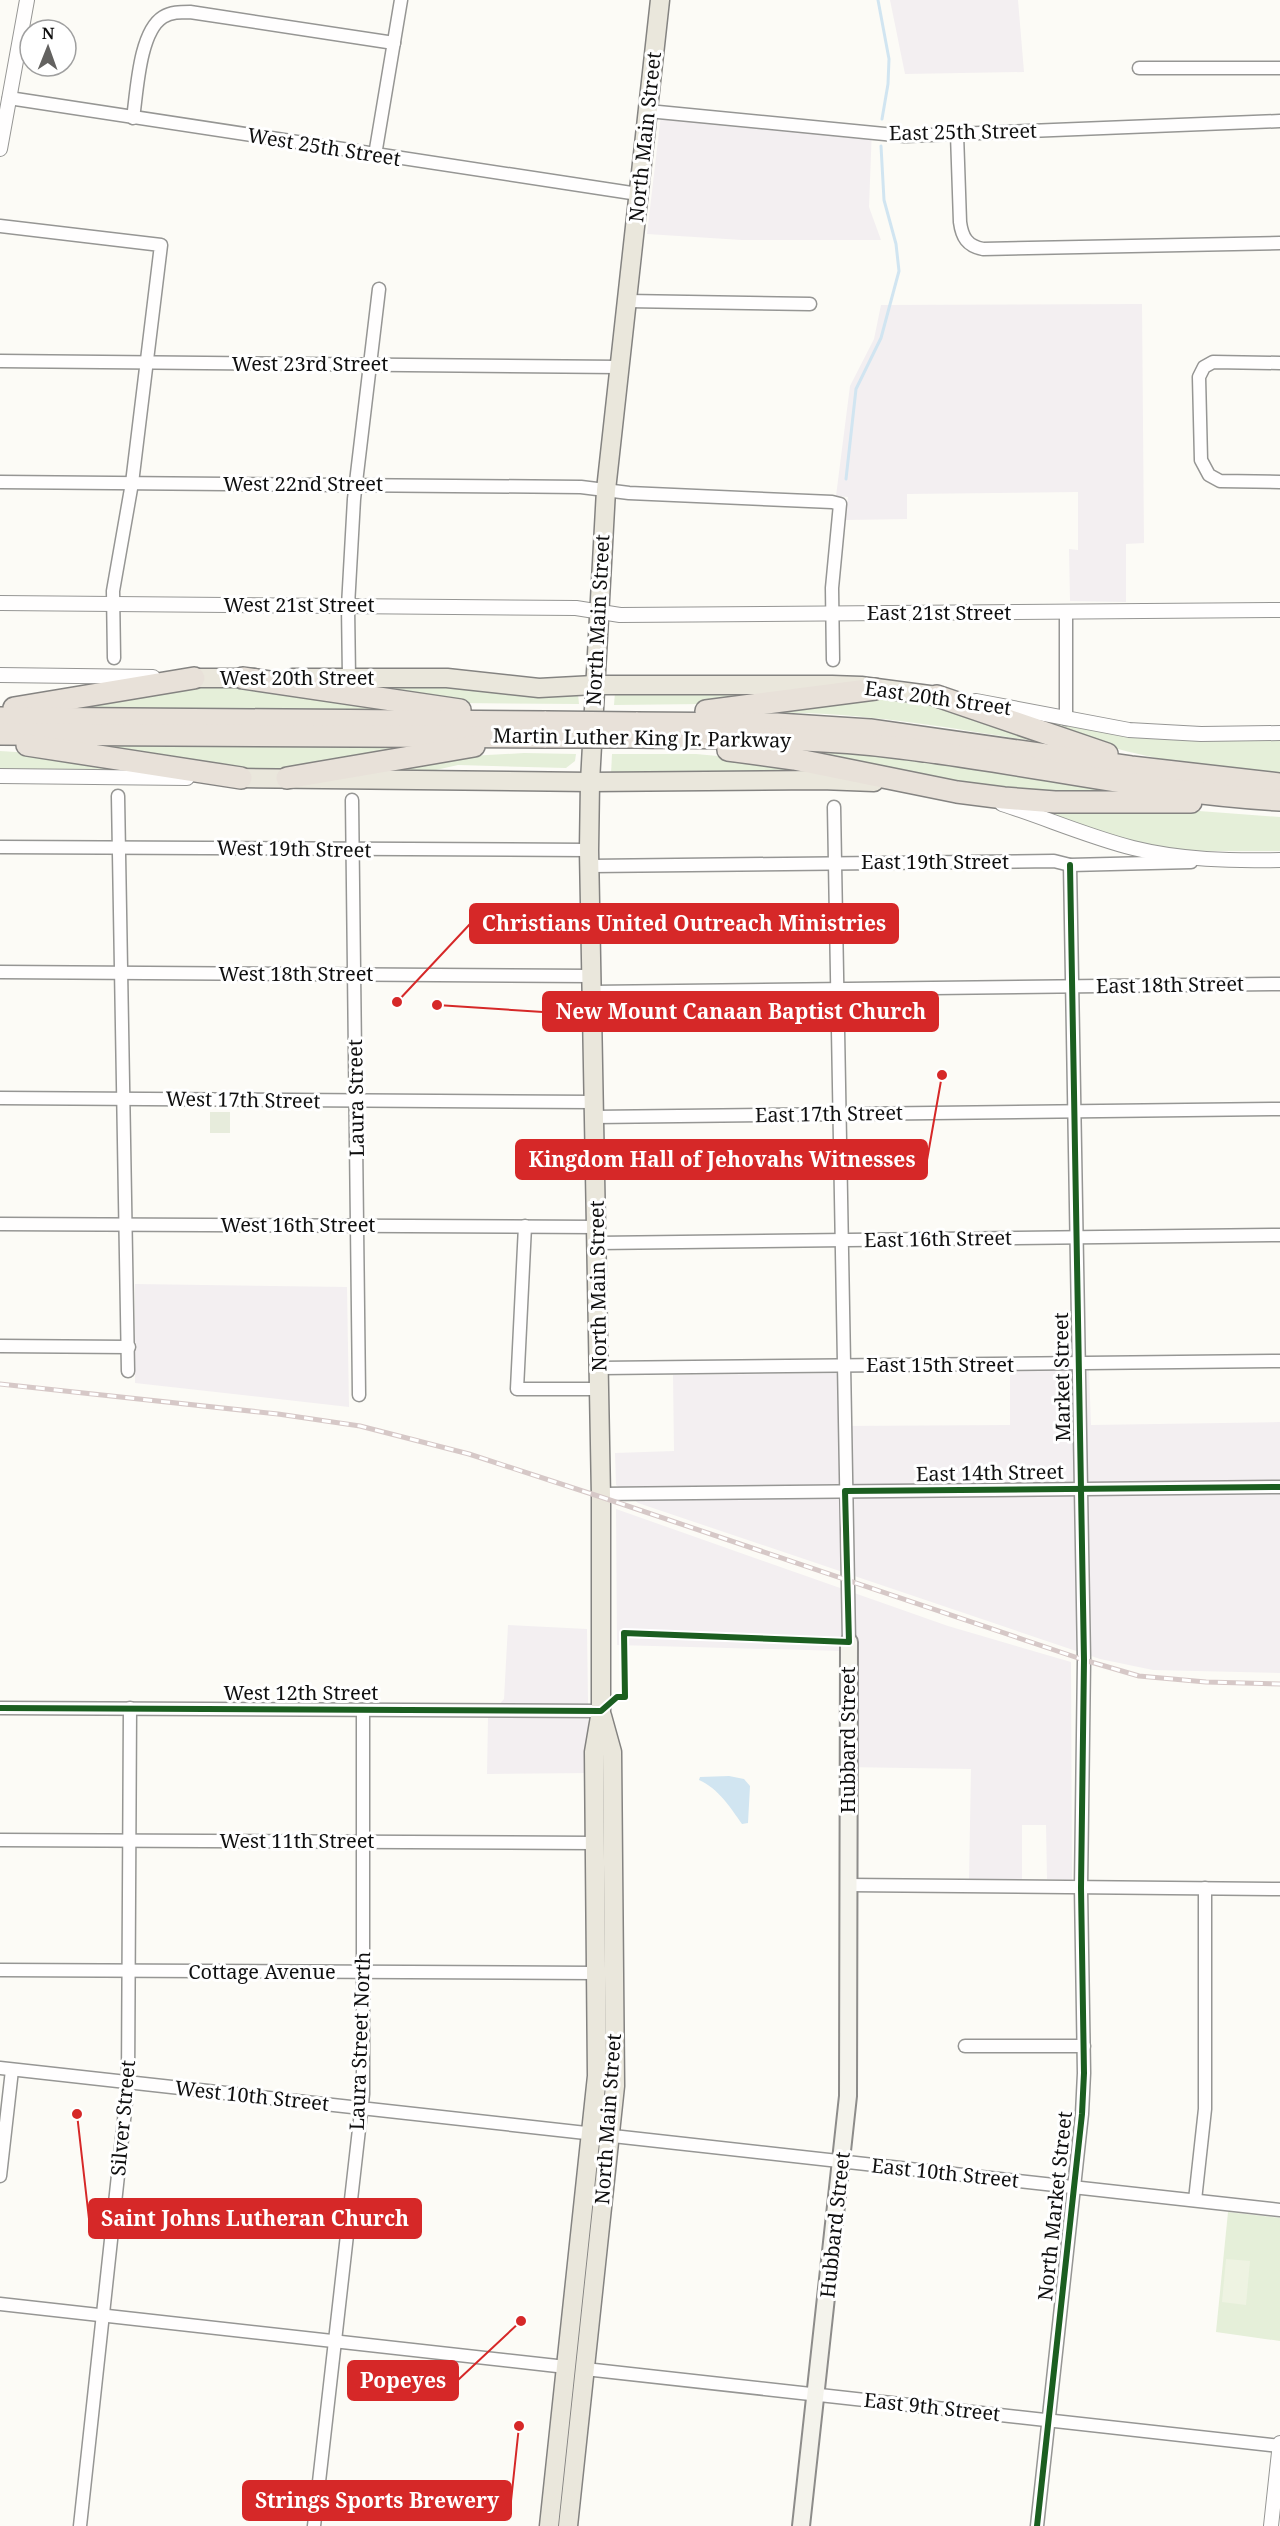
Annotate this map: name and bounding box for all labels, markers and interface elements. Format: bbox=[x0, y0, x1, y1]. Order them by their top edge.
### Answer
north arrow bbox=[18, 18, 78, 78]
text: N bbox=[42, 22, 55, 44]
street label: North Main Street bbox=[622, 50, 667, 224]
street label: East 25th Street bbox=[889, 117, 1037, 146]
street label: West 25th Street bbox=[246, 121, 403, 172]
street label: West 23rd Street bbox=[232, 350, 388, 377]
street label: West 22nd Street bbox=[223, 470, 383, 497]
street label: North Main Street bbox=[580, 534, 615, 706]
street label: West 21st Street bbox=[223, 591, 375, 618]
street label: East 21st Street bbox=[867, 599, 1011, 626]
street label: West 20th Street bbox=[220, 664, 374, 691]
street label: East 20th Street bbox=[863, 674, 1013, 721]
street label: Martin Luther King Jr. Parkway bbox=[493, 721, 792, 754]
street label: West 19th Street bbox=[216, 834, 372, 863]
street label: East 19th Street bbox=[861, 848, 1009, 875]
callout: Christians United Outreach Ministries bbox=[470, 904, 898, 943]
text: Christians United Outreach Ministries bbox=[482, 909, 886, 937]
street label: West 18th Street bbox=[219, 960, 373, 987]
street label: East 18th Street bbox=[1096, 970, 1244, 999]
callout: New Mount Canaan Baptist Church bbox=[543, 992, 938, 1031]
text: New Mount Canaan Baptist Church bbox=[556, 997, 926, 1025]
street label: Laura Street bbox=[341, 1039, 370, 1157]
street label: West 17th Street bbox=[165, 1085, 321, 1114]
street label: East 17th Street bbox=[755, 1099, 903, 1128]
callout: Kingdom Hall of Jehovahs Witnesses bbox=[516, 1140, 927, 1179]
text: Kingdom Hall of Jehovahs Witnesses bbox=[529, 1145, 915, 1173]
street label: North Main Street bbox=[583, 1200, 612, 1372]
street label: West 16th Street bbox=[221, 1211, 375, 1238]
street label: East 16th Street bbox=[864, 1224, 1012, 1253]
street label: Market Street bbox=[1047, 1312, 1076, 1442]
street label: East 15th Street bbox=[866, 1351, 1014, 1378]
street label: East 14th Street bbox=[916, 1458, 1064, 1487]
street label: Hubbard Street bbox=[834, 1666, 861, 1814]
street label: West 12th Street bbox=[224, 1679, 378, 1706]
street label: West 11th Street bbox=[220, 1827, 374, 1854]
street label: Laura Street North bbox=[343, 1951, 376, 2131]
street label: Cottage Avenue bbox=[188, 1958, 336, 1985]
street label: North Main Street bbox=[588, 2032, 627, 2205]
street label: Silver Street bbox=[104, 2059, 141, 2177]
street label: West 10th Street bbox=[174, 2074, 330, 2117]
street label: North Market Street bbox=[1031, 2110, 1078, 2302]
street label: Hubbard Street bbox=[813, 2150, 856, 2299]
street label: East 10th Street bbox=[870, 2151, 1020, 2194]
callout: Saint Johns Lutheran Church bbox=[89, 2199, 421, 2238]
text: Saint Johns Lutheran Church bbox=[101, 2204, 409, 2232]
callout: Popeyes bbox=[348, 2361, 458, 2400]
text: Popeyes bbox=[360, 2366, 446, 2394]
street label: East 9th Street bbox=[863, 2386, 1002, 2427]
callout: Strings Sports Brewery bbox=[243, 2481, 511, 2520]
text: Strings Sports Brewery bbox=[255, 2486, 500, 2514]

